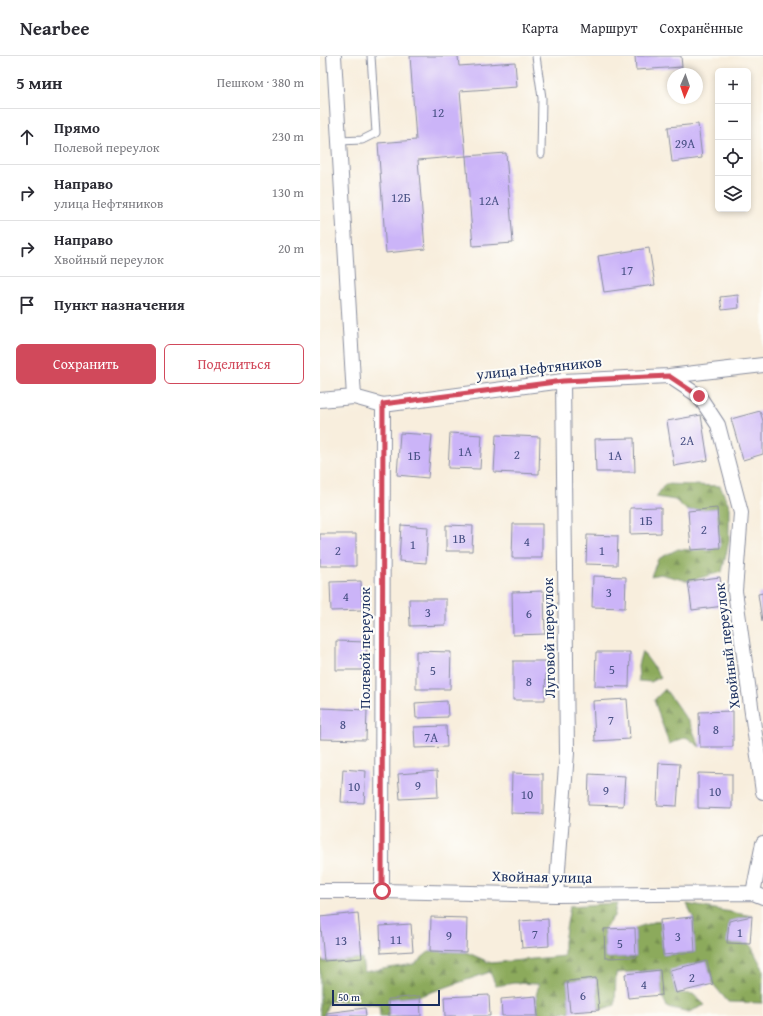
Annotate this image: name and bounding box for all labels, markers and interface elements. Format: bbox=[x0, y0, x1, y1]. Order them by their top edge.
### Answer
text: Nearbee bbox=[20, 14, 90, 42]
text: Карта bbox=[522, 18, 558, 38]
text: Маршрут bbox=[580, 18, 638, 38]
text: Сохранённые bbox=[660, 18, 743, 38]
north arrow bbox=[667, 68, 703, 104]
map controls bbox=[715, 68, 751, 212]
button: + bbox=[715, 68, 751, 104]
text: 5 мин bbox=[16, 70, 62, 95]
text: Пешком · 380 m bbox=[217, 73, 304, 92]
house number: 12 bbox=[432, 103, 444, 122]
button: − bbox=[715, 104, 751, 140]
text: Прямо bbox=[54, 117, 100, 138]
icon: ahead bbox=[16, 126, 38, 148]
text: 230 m bbox=[272, 127, 304, 146]
house number: 29А bbox=[675, 134, 695, 153]
text: Полевой переулок bbox=[54, 138, 160, 157]
button: locate bbox=[715, 140, 751, 176]
text: Направо bbox=[54, 173, 113, 194]
button: layers bbox=[715, 176, 751, 212]
icon: right bbox=[16, 182, 38, 204]
text: 130 m bbox=[272, 183, 304, 202]
house number: 12Б bbox=[391, 188, 411, 207]
house number: 12А bbox=[479, 191, 499, 210]
text: улица Нефтяников bbox=[54, 194, 163, 213]
text: Направо bbox=[54, 229, 113, 250]
icon: right bbox=[16, 238, 38, 260]
text: 20 m bbox=[278, 239, 304, 258]
text: Хвойный переулок bbox=[54, 250, 164, 269]
house number: 17 bbox=[621, 261, 633, 280]
icon: arrive bbox=[16, 294, 38, 316]
text: Пункт назначения bbox=[54, 294, 185, 315]
button: Сохранить bbox=[16, 344, 156, 384]
button: Поделиться bbox=[164, 344, 304, 384]
street label: улица Нефтяников bbox=[474, 350, 603, 385]
route end bbox=[690, 387, 708, 405]
house number: 2А bbox=[680, 431, 694, 450]
house number: 1А bbox=[458, 442, 472, 461]
house number: 2 bbox=[514, 445, 520, 464]
house number: 1Б bbox=[407, 446, 421, 465]
house number: 1А bbox=[608, 446, 622, 465]
house number: 1Б bbox=[639, 511, 653, 530]
house number: 2 bbox=[701, 520, 707, 539]
house number: 1В bbox=[452, 529, 466, 548]
house number: 4 bbox=[524, 532, 530, 551]
house number: 1 bbox=[410, 535, 416, 554]
house number: 2 bbox=[335, 541, 341, 560]
house number: 1 bbox=[599, 541, 605, 560]
street label: Луговой переулок bbox=[537, 577, 560, 698]
street label: Хвойный переулок bbox=[708, 582, 745, 710]
house number: 3 bbox=[606, 583, 612, 602]
house number: 4 bbox=[343, 587, 349, 606]
street label: Полевой переулок bbox=[354, 587, 375, 709]
house number: 3 bbox=[425, 603, 431, 622]
house number: 6 bbox=[526, 604, 532, 623]
house number: 5 bbox=[609, 660, 615, 679]
house number: 5 bbox=[430, 661, 436, 680]
house number: 8 bbox=[526, 672, 532, 691]
house number: 7 bbox=[608, 711, 614, 730]
house number: 8 bbox=[340, 715, 346, 734]
house number: 8 bbox=[713, 720, 719, 739]
house number: 7А bbox=[424, 728, 438, 747]
house number: 9 bbox=[415, 776, 421, 795]
house number: 10 bbox=[348, 777, 360, 796]
house number: 9 bbox=[603, 781, 609, 800]
house number: 10 bbox=[709, 782, 721, 801]
house number: 10 bbox=[521, 785, 533, 804]
street label: Хвойная улица bbox=[492, 865, 593, 888]
route start bbox=[373, 882, 391, 900]
house number: 1 bbox=[737, 923, 743, 942]
house number: 7 bbox=[532, 925, 538, 944]
house number: 9 bbox=[446, 926, 452, 945]
house number: 3 bbox=[675, 927, 681, 946]
house number: 11 bbox=[390, 930, 402, 949]
house number: 13 bbox=[335, 931, 347, 950]
house number: 5 bbox=[617, 934, 623, 953]
house number: 2 bbox=[689, 968, 695, 987]
house number: 4 bbox=[641, 975, 647, 994]
house number: 6 bbox=[580, 986, 586, 1005]
scale bar bbox=[332, 988, 440, 1007]
text: 50 m bbox=[338, 989, 360, 1005]

